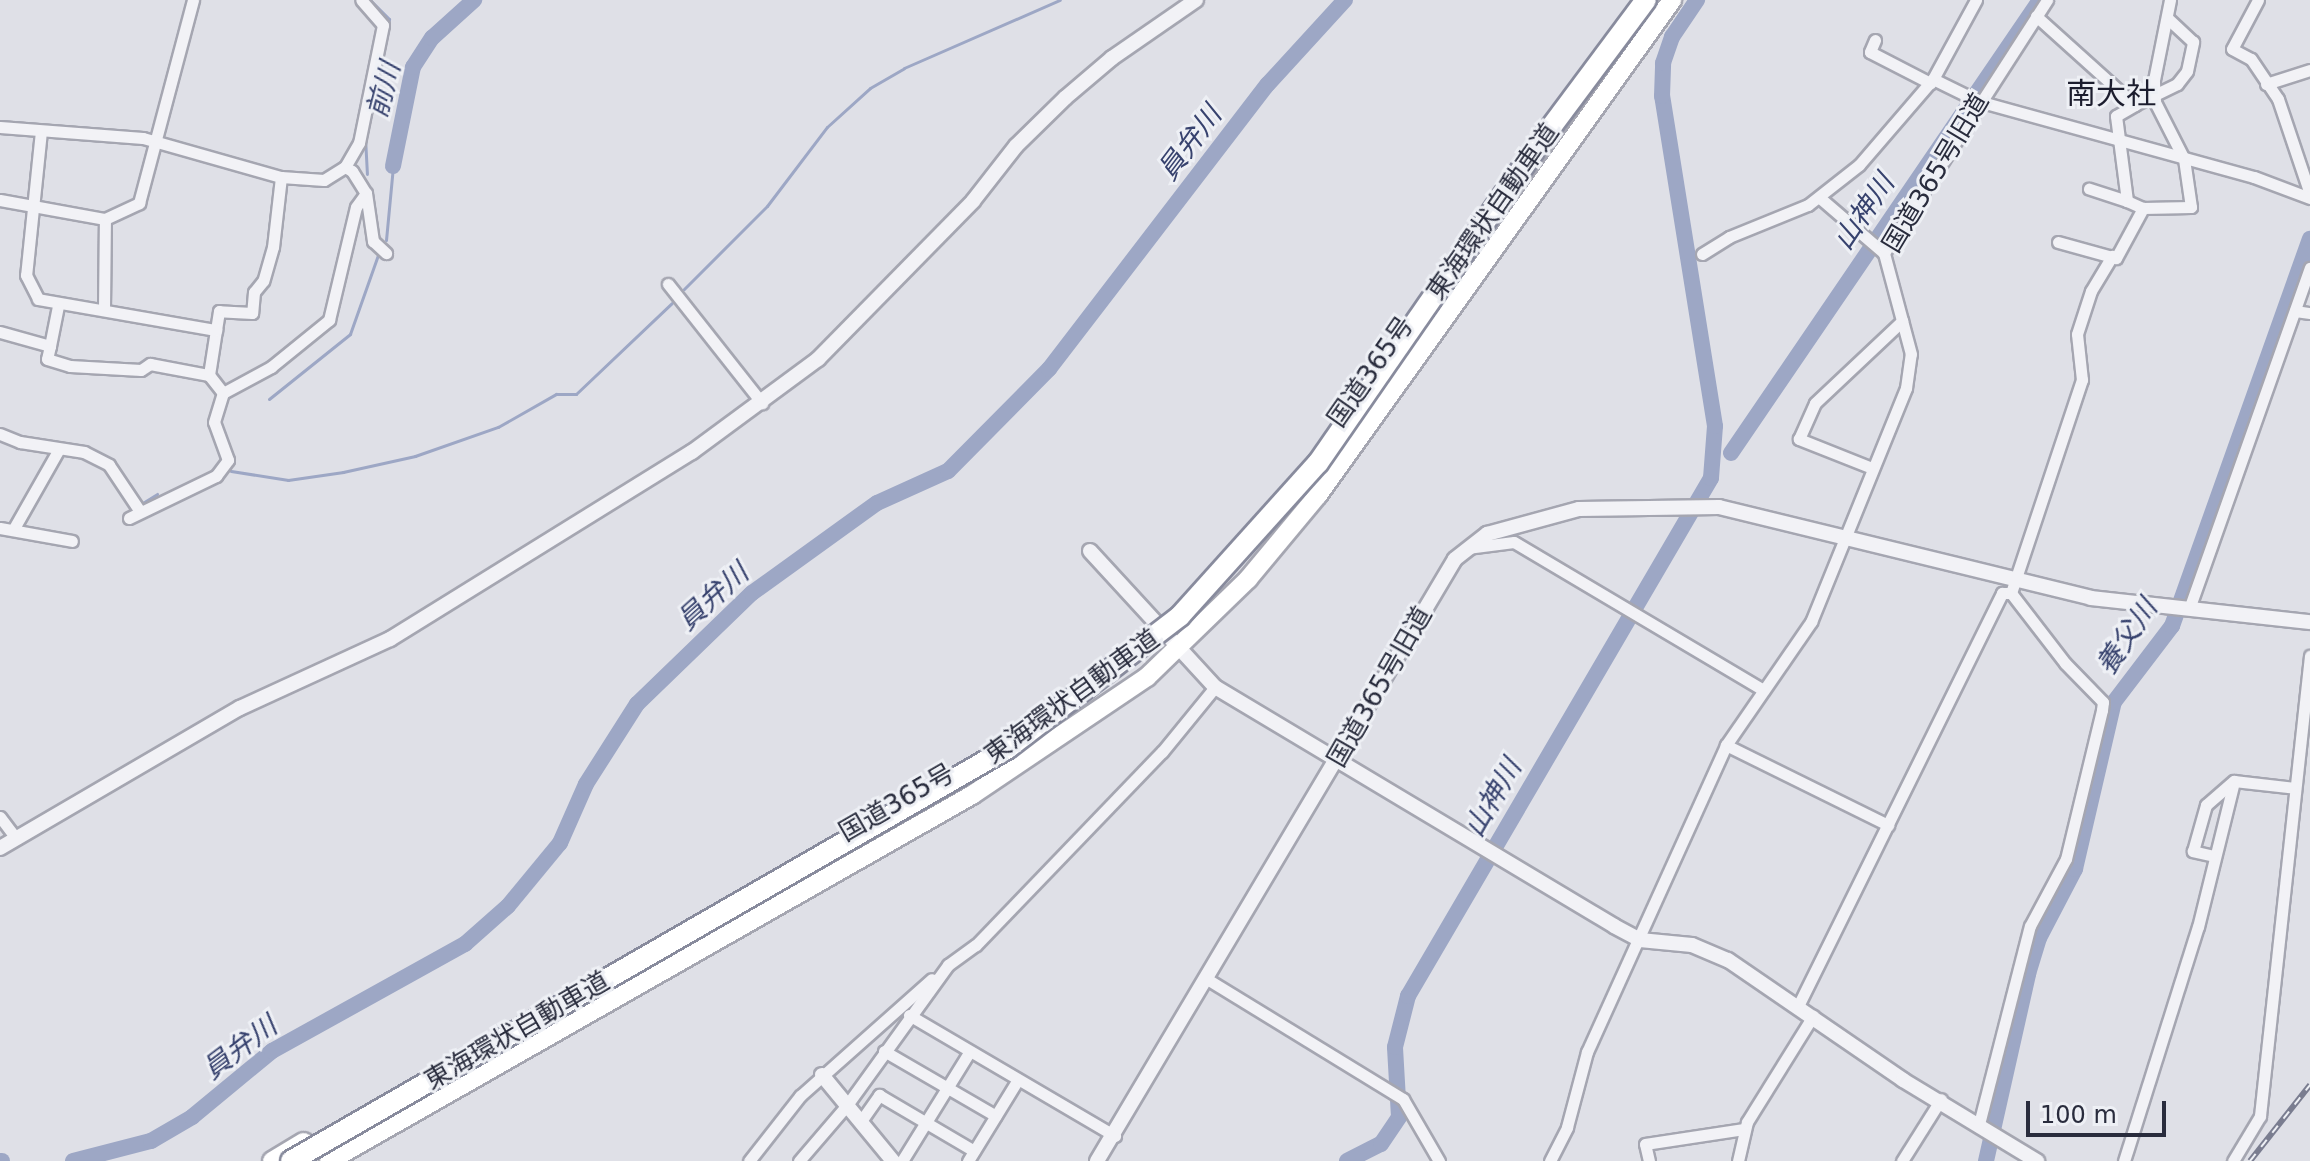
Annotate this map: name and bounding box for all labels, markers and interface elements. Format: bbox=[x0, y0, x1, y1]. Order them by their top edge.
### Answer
water label: 前川 bbox=[361, 59, 407, 121]
district label: 南大社 bbox=[2066, 76, 2156, 112]
street label: 国道365号旧道 bbox=[1876, 88, 1996, 258]
water label: 員弁川 bbox=[1151, 99, 1229, 187]
street label: 東海環状自動車道 bbox=[1421, 118, 1565, 306]
water label: 山神川 bbox=[1827, 168, 1901, 256]
street label: 国道365号 bbox=[1322, 311, 1420, 433]
water label: 員弁川 bbox=[671, 556, 755, 638]
water label: 養父川 bbox=[2090, 593, 2164, 681]
street label: 国道365号旧道 bbox=[1322, 601, 1438, 773]
street label: 東海環状自動車道 bbox=[979, 623, 1165, 771]
water label: 山神川 bbox=[1457, 753, 1529, 843]
street label: 国道365号 bbox=[834, 758, 960, 848]
street label: 東海環状自動車道 bbox=[419, 965, 615, 1097]
water label: 員弁川 bbox=[196, 1009, 284, 1087]
scale bar bbox=[2030, 1085, 2170, 1135]
text: 100 m bbox=[2040, 1101, 2117, 1129]

